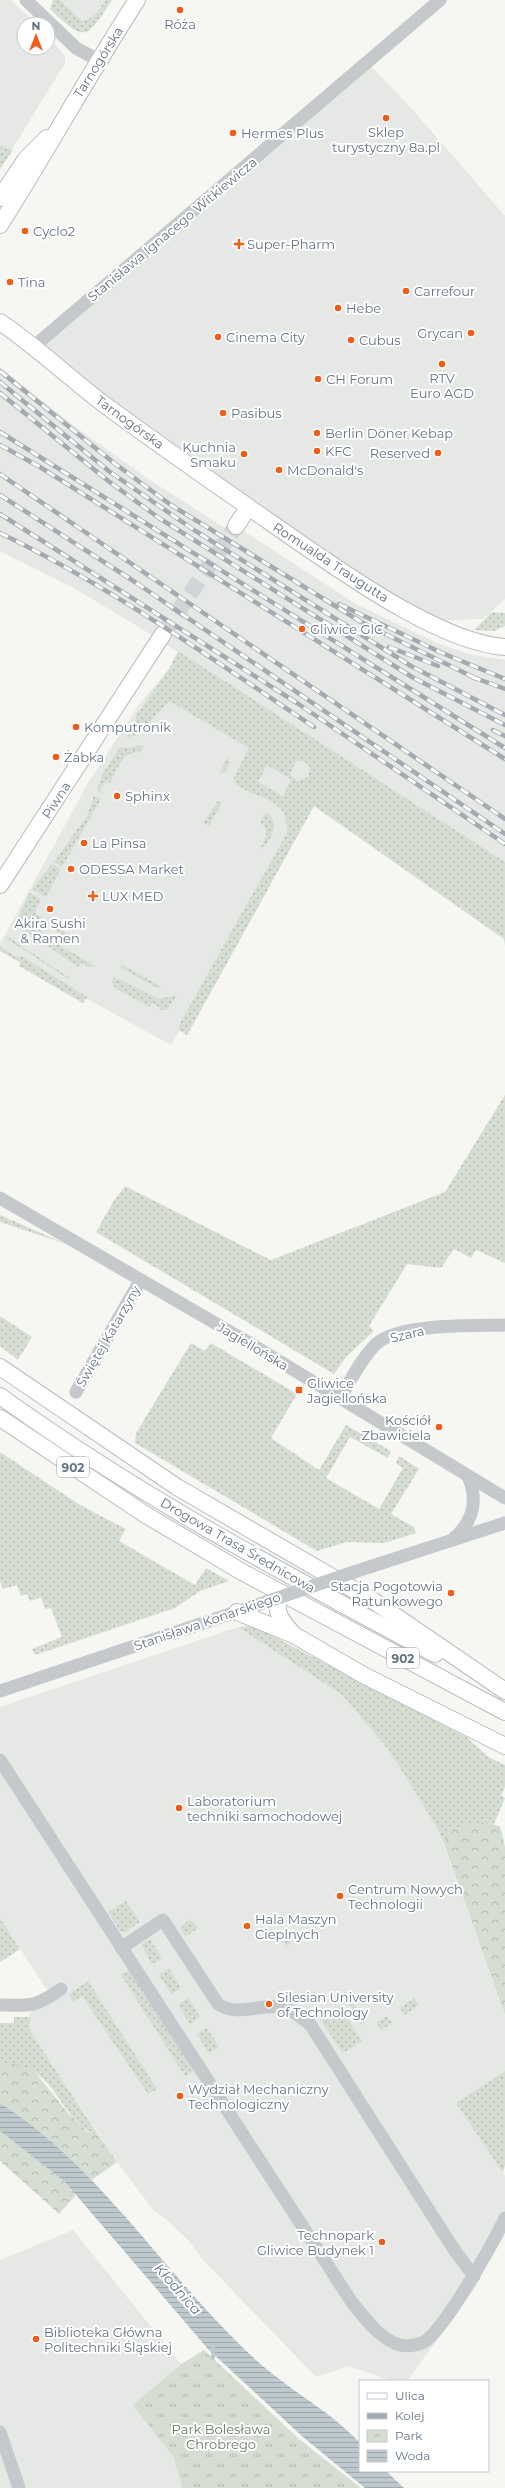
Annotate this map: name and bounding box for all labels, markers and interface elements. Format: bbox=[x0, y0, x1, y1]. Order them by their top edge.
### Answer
marker: Róża bbox=[175, 5, 185, 15]
north arrow bbox=[16, 16, 56, 56]
place label: Róża bbox=[164, 16, 196, 32]
text: N bbox=[32, 19, 40, 33]
street label: Tarnogórska bbox=[70, 24, 126, 100]
marker: Sklep turystyczny 8a.pl bbox=[381, 113, 391, 123]
place label: Sklep turystyczny 8a.pl bbox=[332, 124, 440, 155]
place label: Hermes Plus bbox=[241, 125, 324, 141]
marker: Hermes Plus bbox=[228, 128, 238, 138]
street label: Stanisława Ignacego Witkiewicza bbox=[84, 153, 260, 305]
place label: Cyclo2 bbox=[33, 223, 75, 239]
marker: Cyclo2 bbox=[20, 226, 30, 236]
place label: Super-Pharm bbox=[247, 236, 335, 252]
marker: Super-Pharm bbox=[234, 239, 244, 249]
place label: Tina bbox=[18, 274, 45, 290]
marker: Tina bbox=[5, 277, 15, 287]
place label: Carrefour bbox=[414, 283, 475, 299]
marker: Carrefour bbox=[401, 286, 411, 296]
place label: Hebe bbox=[346, 300, 381, 316]
marker: Hebe bbox=[333, 303, 343, 313]
place label: Grycan bbox=[417, 325, 463, 341]
marker: Grycan bbox=[466, 328, 476, 338]
place label: Cinema City bbox=[226, 329, 306, 345]
marker: Cinema City bbox=[213, 332, 223, 342]
place label: Cubus bbox=[359, 332, 401, 348]
marker: Cubus bbox=[346, 335, 356, 345]
marker: RTV Euro AGD bbox=[437, 359, 447, 369]
place label: RTV Euro AGD bbox=[410, 370, 474, 401]
place label: CH Forum bbox=[326, 371, 393, 387]
marker: CH Forum bbox=[313, 374, 323, 384]
street label: Tarnogórska bbox=[93, 392, 167, 452]
place label: Pasibus bbox=[231, 405, 282, 421]
marker: Pasibus bbox=[218, 408, 228, 418]
place label: Berlin Döner Kebap bbox=[325, 425, 453, 441]
marker: Berlin Döner Kebap bbox=[312, 428, 322, 438]
place label: Kuchnia Smaku bbox=[182, 439, 236, 470]
place label: KFC bbox=[325, 443, 352, 459]
place label: Reserved bbox=[370, 445, 430, 461]
marker: KFC bbox=[312, 446, 322, 456]
marker: Reserved bbox=[433, 448, 443, 458]
marker: Kuchnia Smaku bbox=[239, 449, 249, 459]
place label: McDonald's bbox=[287, 462, 363, 478]
marker: McDonald's bbox=[274, 465, 284, 475]
street label: Romualda Traugutta bbox=[270, 519, 392, 605]
place label: Gliwice GlC bbox=[310, 621, 383, 637]
marker: Gliwice GlC bbox=[297, 624, 307, 634]
place label: Komputronik bbox=[84, 719, 171, 735]
marker: Komputronik bbox=[71, 722, 81, 732]
place label: Żabka bbox=[64, 749, 104, 765]
marker: Żabka bbox=[51, 752, 61, 762]
street label: Piwna bbox=[38, 779, 74, 821]
place label: Sphinx bbox=[125, 788, 170, 804]
marker: Sphinx bbox=[112, 791, 122, 801]
place label: La Pinsa bbox=[92, 835, 146, 851]
marker: La Pinsa bbox=[79, 838, 89, 848]
place label: ODESSA Market bbox=[79, 861, 184, 877]
marker: ODESSA Market bbox=[66, 864, 76, 874]
place label: LUX MED bbox=[102, 888, 164, 904]
marker: LUX MED bbox=[87, 890, 99, 902]
marker: Akira Sushi & Ramen bbox=[45, 904, 55, 914]
place label: Akira Sushi & Ramen bbox=[14, 915, 86, 946]
street label: Świętej Katarzyny bbox=[73, 1282, 144, 1389]
street label: Jagiellońska bbox=[214, 1318, 291, 1373]
street label: Szara bbox=[388, 1322, 426, 1346]
place label: Gliwice Jagiellońska bbox=[306, 1375, 387, 1406]
marker: Gliwice Jagiellońska bbox=[294, 1385, 304, 1395]
place label: Kościół Zbawiciela bbox=[362, 1412, 431, 1443]
marker: Kościół Zbawiciela bbox=[434, 1422, 444, 1432]
road number: 902 bbox=[57, 1457, 89, 1477]
street label: Drogowa Trasa Średnicowa bbox=[158, 1494, 318, 1596]
place label: Stacja Pogotowia Ratunkowego bbox=[330, 1578, 443, 1609]
street label: Stanisława Konarskiego bbox=[132, 1588, 282, 1654]
marker: Stacja Pogotowia Ratunkowego bbox=[446, 1588, 456, 1598]
road number: 902 bbox=[387, 1648, 419, 1668]
place label: Laboratorium techniki samochodowej bbox=[187, 1793, 342, 1824]
marker: Laboratorium techniki samochodowej bbox=[174, 1803, 184, 1813]
place label: Centrum Nowych Technologii bbox=[348, 1881, 463, 1912]
marker: Centrum Nowych Technologii bbox=[335, 1891, 345, 1901]
place label: Hala Maszyn Cieplnych bbox=[255, 1911, 337, 1942]
marker: Hala Maszyn Cieplnych bbox=[242, 1921, 252, 1931]
place label: Silesian University of Technology bbox=[277, 1989, 395, 2020]
marker: Silesian University of Technology bbox=[264, 1999, 274, 2009]
place label: Wydział Mechaniczny Technologiczny bbox=[188, 2081, 330, 2112]
marker: Wydział Mechaniczny Technologiczny bbox=[175, 2091, 185, 2101]
place label: Technopark Gliwice Budynek 1 bbox=[257, 2227, 374, 2258]
marker: Technopark Gliwice Budynek 1 bbox=[377, 2237, 387, 2247]
water label: Kłodnica bbox=[151, 2259, 205, 2319]
place label: Biblioteka Główna Politechniki Śląskiej bbox=[44, 2324, 172, 2355]
marker: Biblioteka Główna Politechniki Śląskiej bbox=[31, 2334, 41, 2344]
legend bbox=[359, 2380, 489, 2472]
text: Ulica bbox=[395, 2388, 425, 2403]
text: Kolej bbox=[395, 2408, 424, 2423]
park label: Park Bolesława Chrobrego bbox=[172, 2421, 270, 2452]
text: Park bbox=[395, 2428, 423, 2443]
text: Woda bbox=[395, 2448, 430, 2463]

